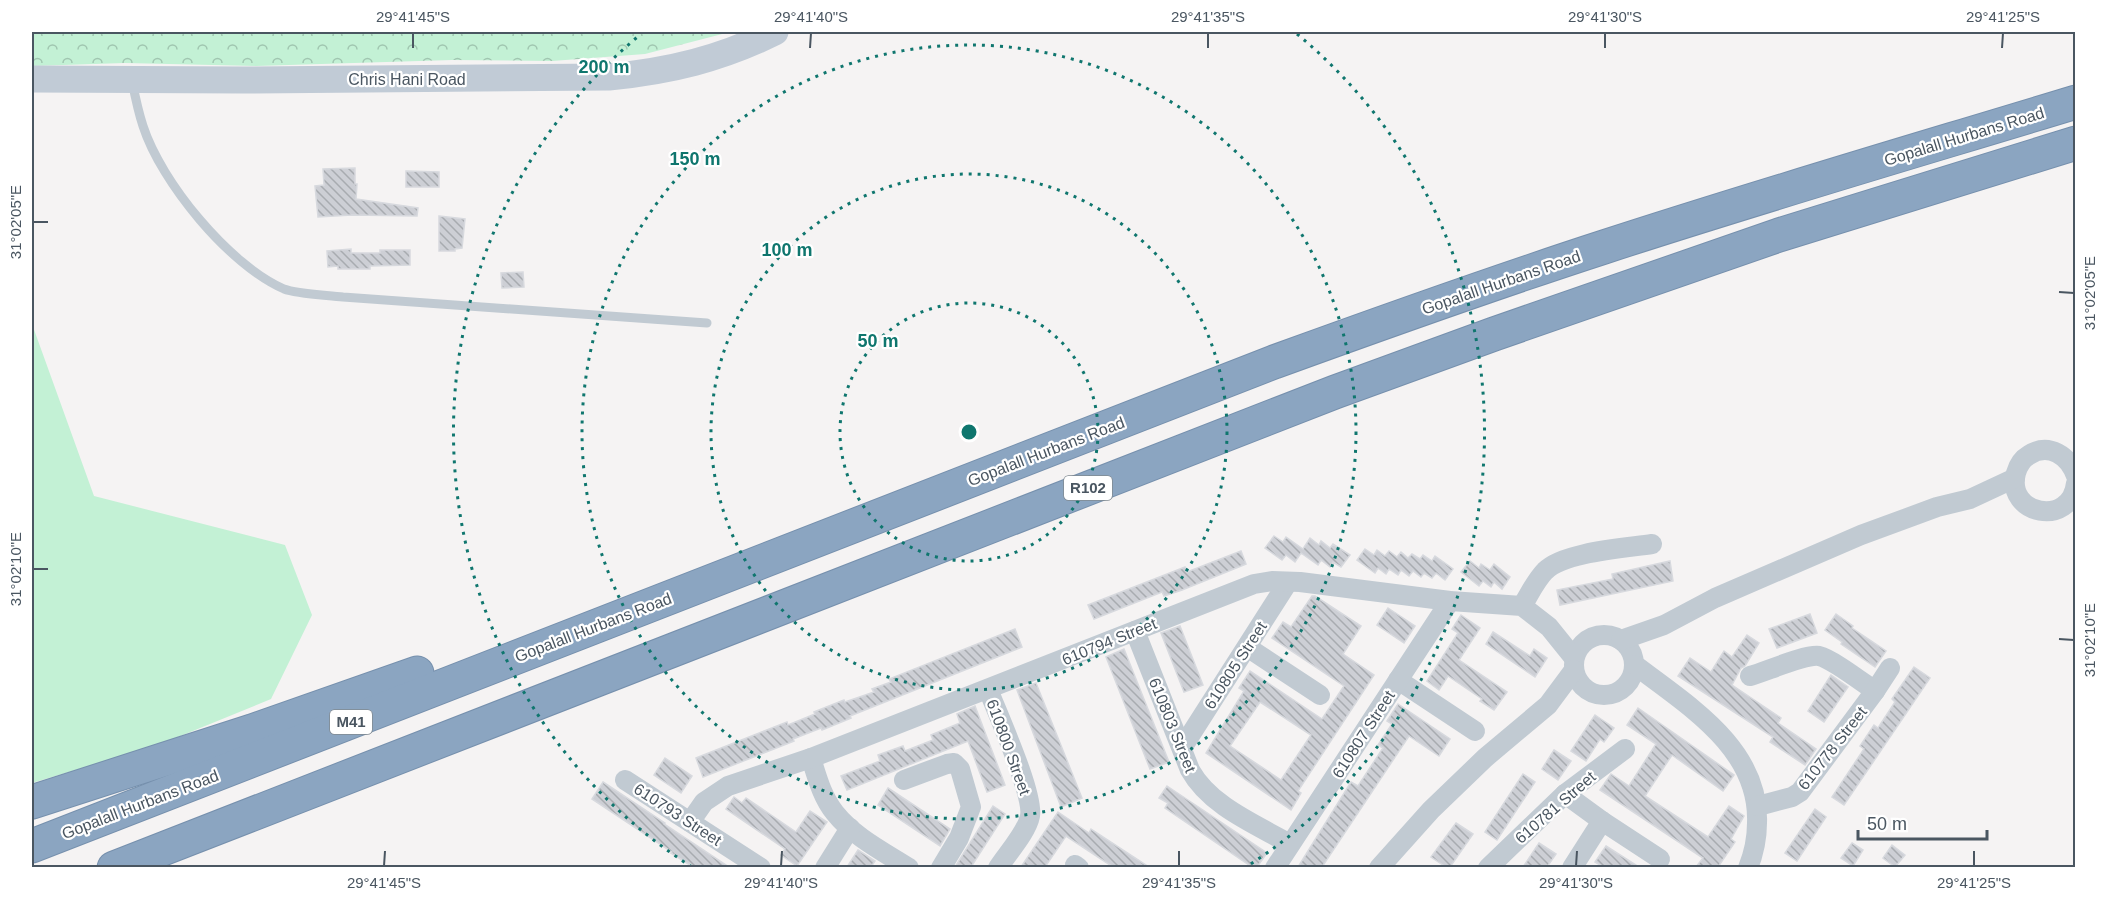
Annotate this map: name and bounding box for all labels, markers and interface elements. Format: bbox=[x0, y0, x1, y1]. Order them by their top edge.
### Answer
text: 29°41'45"S bbox=[376, 8, 450, 25]
text: 29°41'40"S bbox=[774, 8, 848, 25]
text: 29°41'35"S bbox=[1171, 8, 1245, 25]
text: 29°41'30"S bbox=[1568, 8, 1642, 25]
text: 29°41'25"S bbox=[1966, 8, 2040, 25]
text: 200 m bbox=[578, 57, 630, 77]
street label: Chris Hani Road bbox=[348, 71, 466, 88]
street label: Gopalall Hurbans Road bbox=[1882, 104, 2046, 169]
text: 150 m bbox=[669, 149, 721, 169]
text: 31°02'05"E bbox=[7, 185, 24, 259]
text: 100 m bbox=[761, 240, 813, 260]
street label: Gopalall Hurbans Road bbox=[1420, 247, 1583, 318]
text: 31°02'05"E bbox=[2081, 256, 2098, 330]
text: 50 m bbox=[857, 331, 899, 351]
street label: Gopalall Hurbans Road bbox=[965, 414, 1127, 489]
centre of rings bbox=[959, 422, 979, 442]
road number: R102 bbox=[1064, 476, 1112, 500]
text: 31°02'10"E bbox=[7, 532, 24, 606]
street label: Gopalall Hurbans Road bbox=[512, 590, 674, 665]
text: 31°02'10"E bbox=[2081, 603, 2098, 677]
street label: 610794 Street bbox=[1059, 615, 1159, 668]
street label: 610805 Street bbox=[1201, 618, 1270, 712]
street label: 610803 Street bbox=[1146, 675, 1199, 775]
street label: 610807 Street bbox=[1329, 687, 1398, 781]
street label: 610800 Street bbox=[983, 697, 1034, 798]
street label: 610778 Street bbox=[1795, 703, 1870, 793]
road number: M41 bbox=[330, 710, 372, 734]
street label: Gopalall Hurbans Road bbox=[59, 767, 221, 842]
street label: 610781 Street bbox=[1512, 768, 1599, 847]
street label: 610793 Street bbox=[631, 780, 725, 849]
scale bar bbox=[1858, 803, 1987, 841]
text: 50 m bbox=[1867, 814, 1907, 834]
text: 29°41'45"S bbox=[347, 874, 421, 891]
text: 29°41'40"S bbox=[744, 874, 818, 891]
text: 29°41'35"S bbox=[1142, 874, 1216, 891]
text: 29°41'30"S bbox=[1539, 874, 1613, 891]
text: 29°41'25"S bbox=[1937, 874, 2011, 891]

